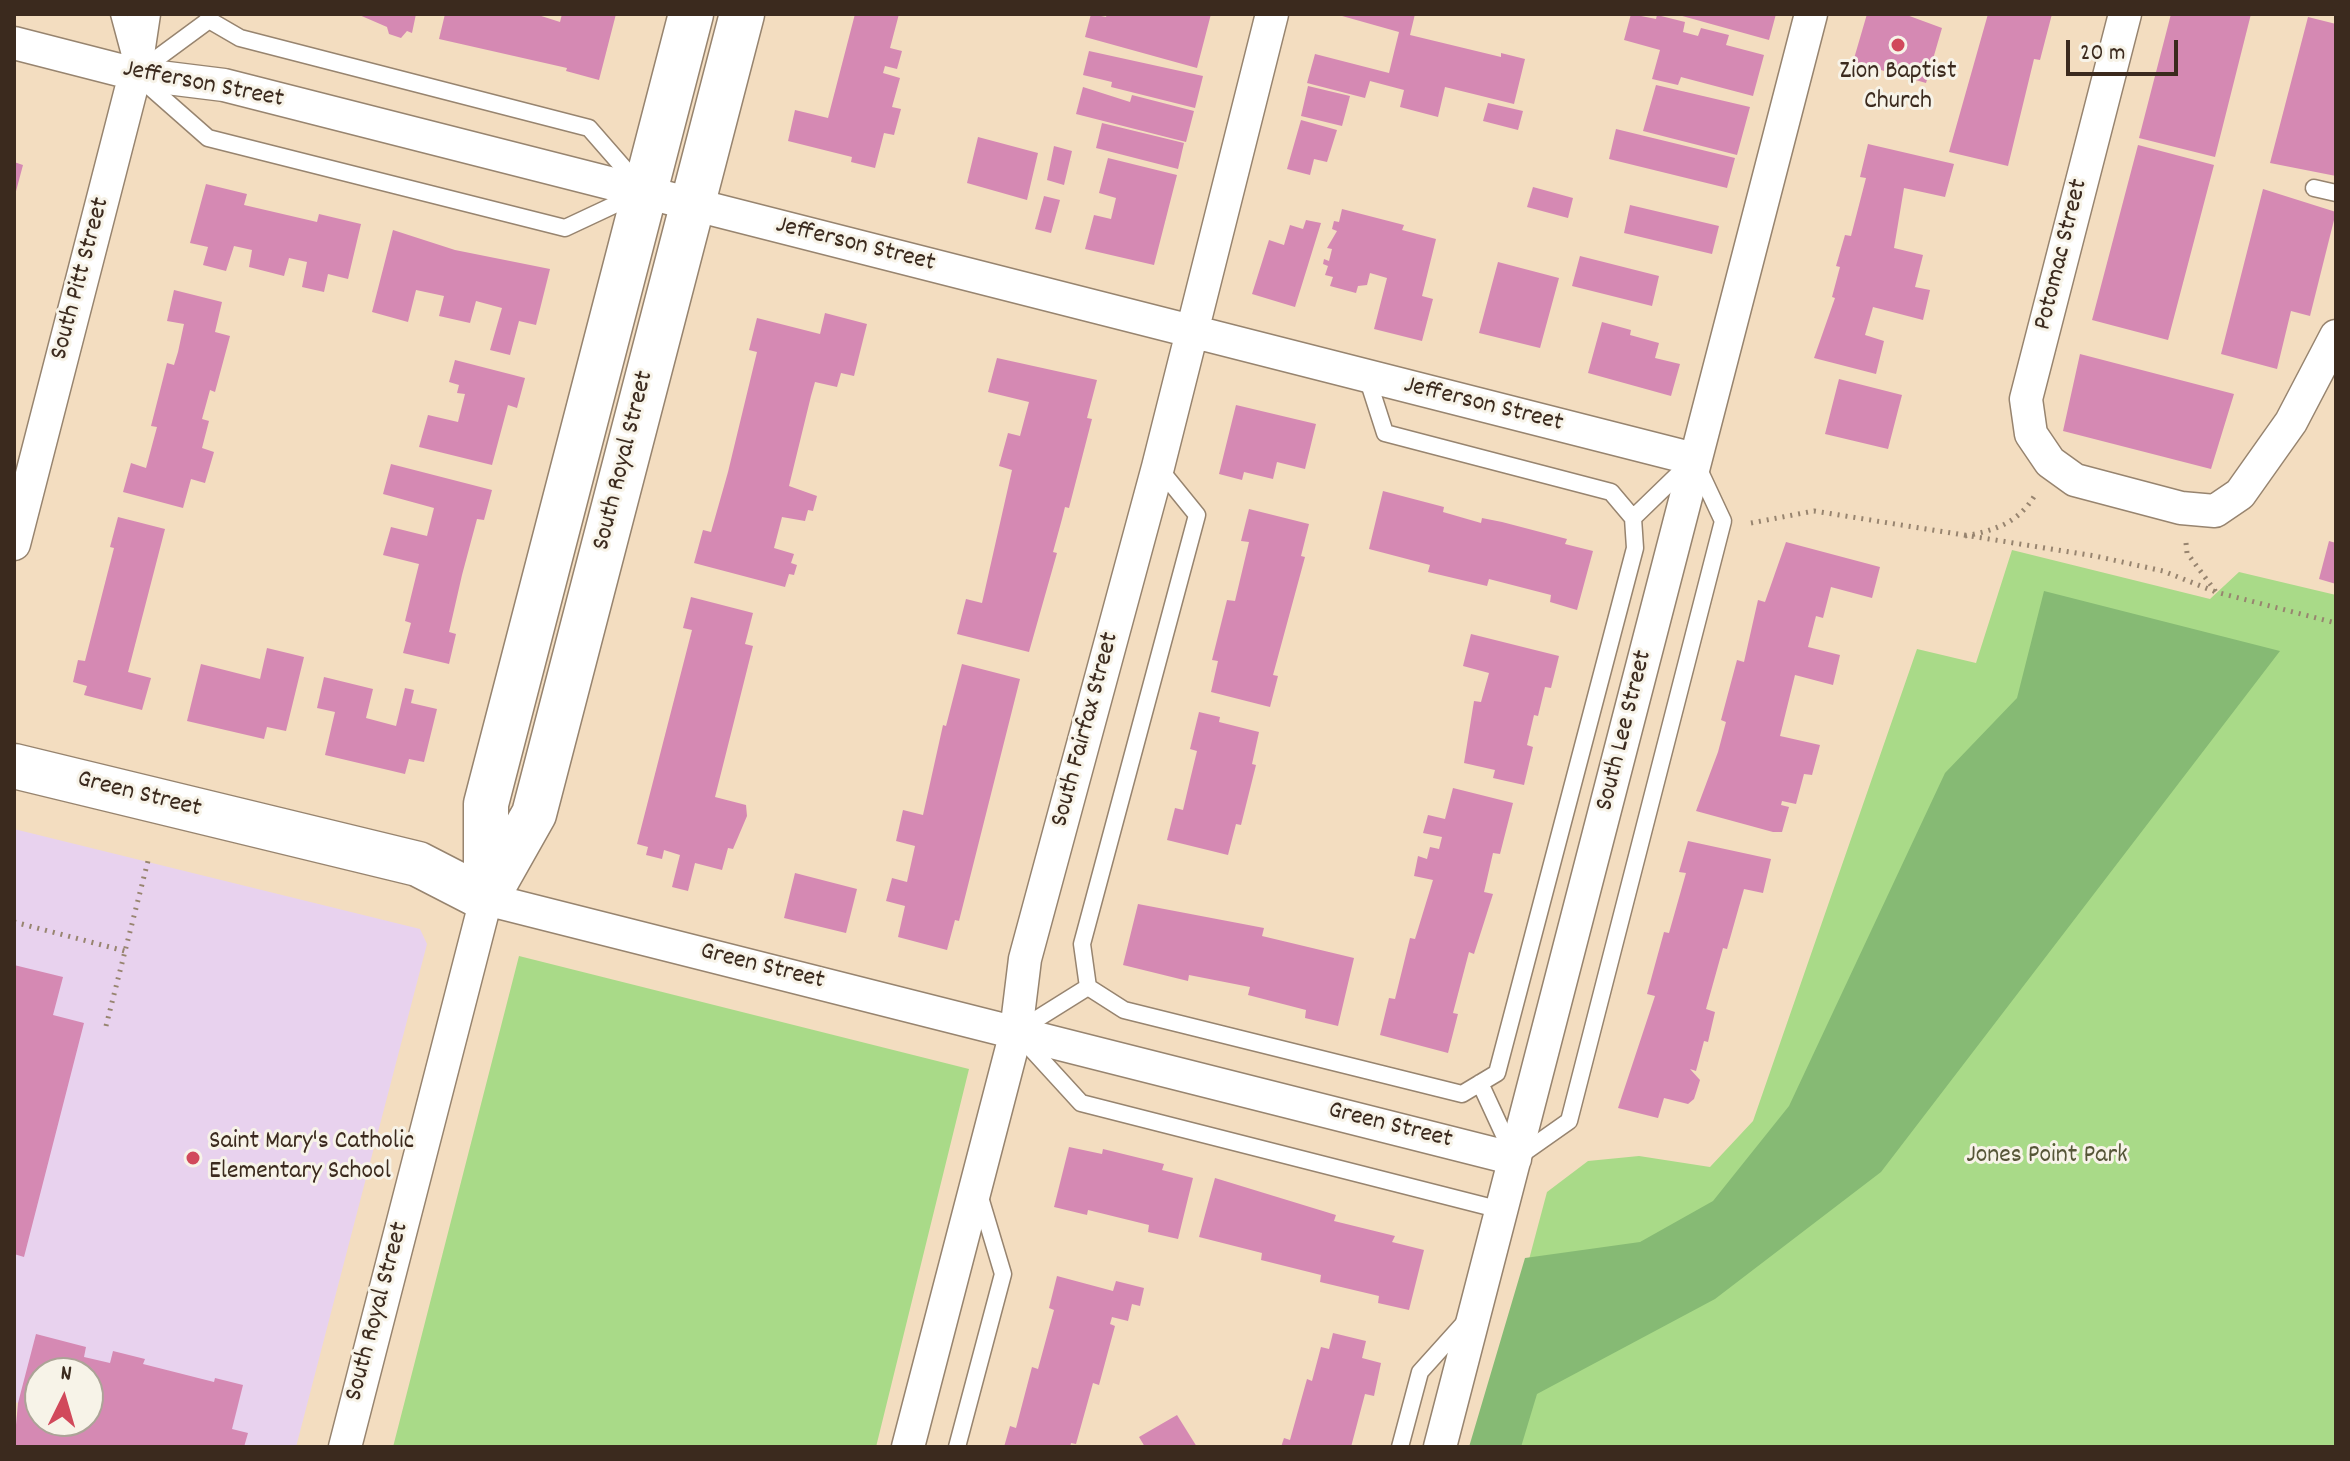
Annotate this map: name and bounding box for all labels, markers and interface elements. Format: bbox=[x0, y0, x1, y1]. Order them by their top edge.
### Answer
scale bar bbox=[2070, 24, 2182, 74]
marker: Zion Baptist Church bbox=[1889, 36, 1907, 54]
text: 20 m bbox=[2080, 37, 2126, 71]
street label: Jefferson Street bbox=[120, 55, 286, 117]
place label: Zion Baptist Church bbox=[1839, 57, 1957, 118]
street label: Potomac Street bbox=[2029, 176, 2097, 334]
street label: South Pitt Street bbox=[45, 195, 119, 363]
street label: Jefferson Street bbox=[772, 211, 938, 281]
street label: South Royal Street bbox=[588, 368, 662, 554]
street label: Jefferson Street bbox=[1400, 371, 1566, 441]
street label: South Fairfax Street bbox=[1046, 629, 1128, 831]
street label: South Lee Street bbox=[1591, 647, 1661, 815]
street label: Green Street bbox=[74, 766, 204, 826]
street label: Green Street bbox=[697, 938, 827, 998]
street label: Green Street bbox=[1325, 1097, 1455, 1157]
place label: Saint Mary's Catholic Elementary School bbox=[209, 1127, 414, 1188]
park label: Jones Point Park bbox=[1966, 1141, 2128, 1173]
marker: Saint Mary's Catholic Elementary School bbox=[184, 1149, 202, 1167]
street label: South Royal Street bbox=[340, 1219, 418, 1405]
north arrow bbox=[24, 1357, 104, 1437]
text: N bbox=[59, 1359, 73, 1391]

